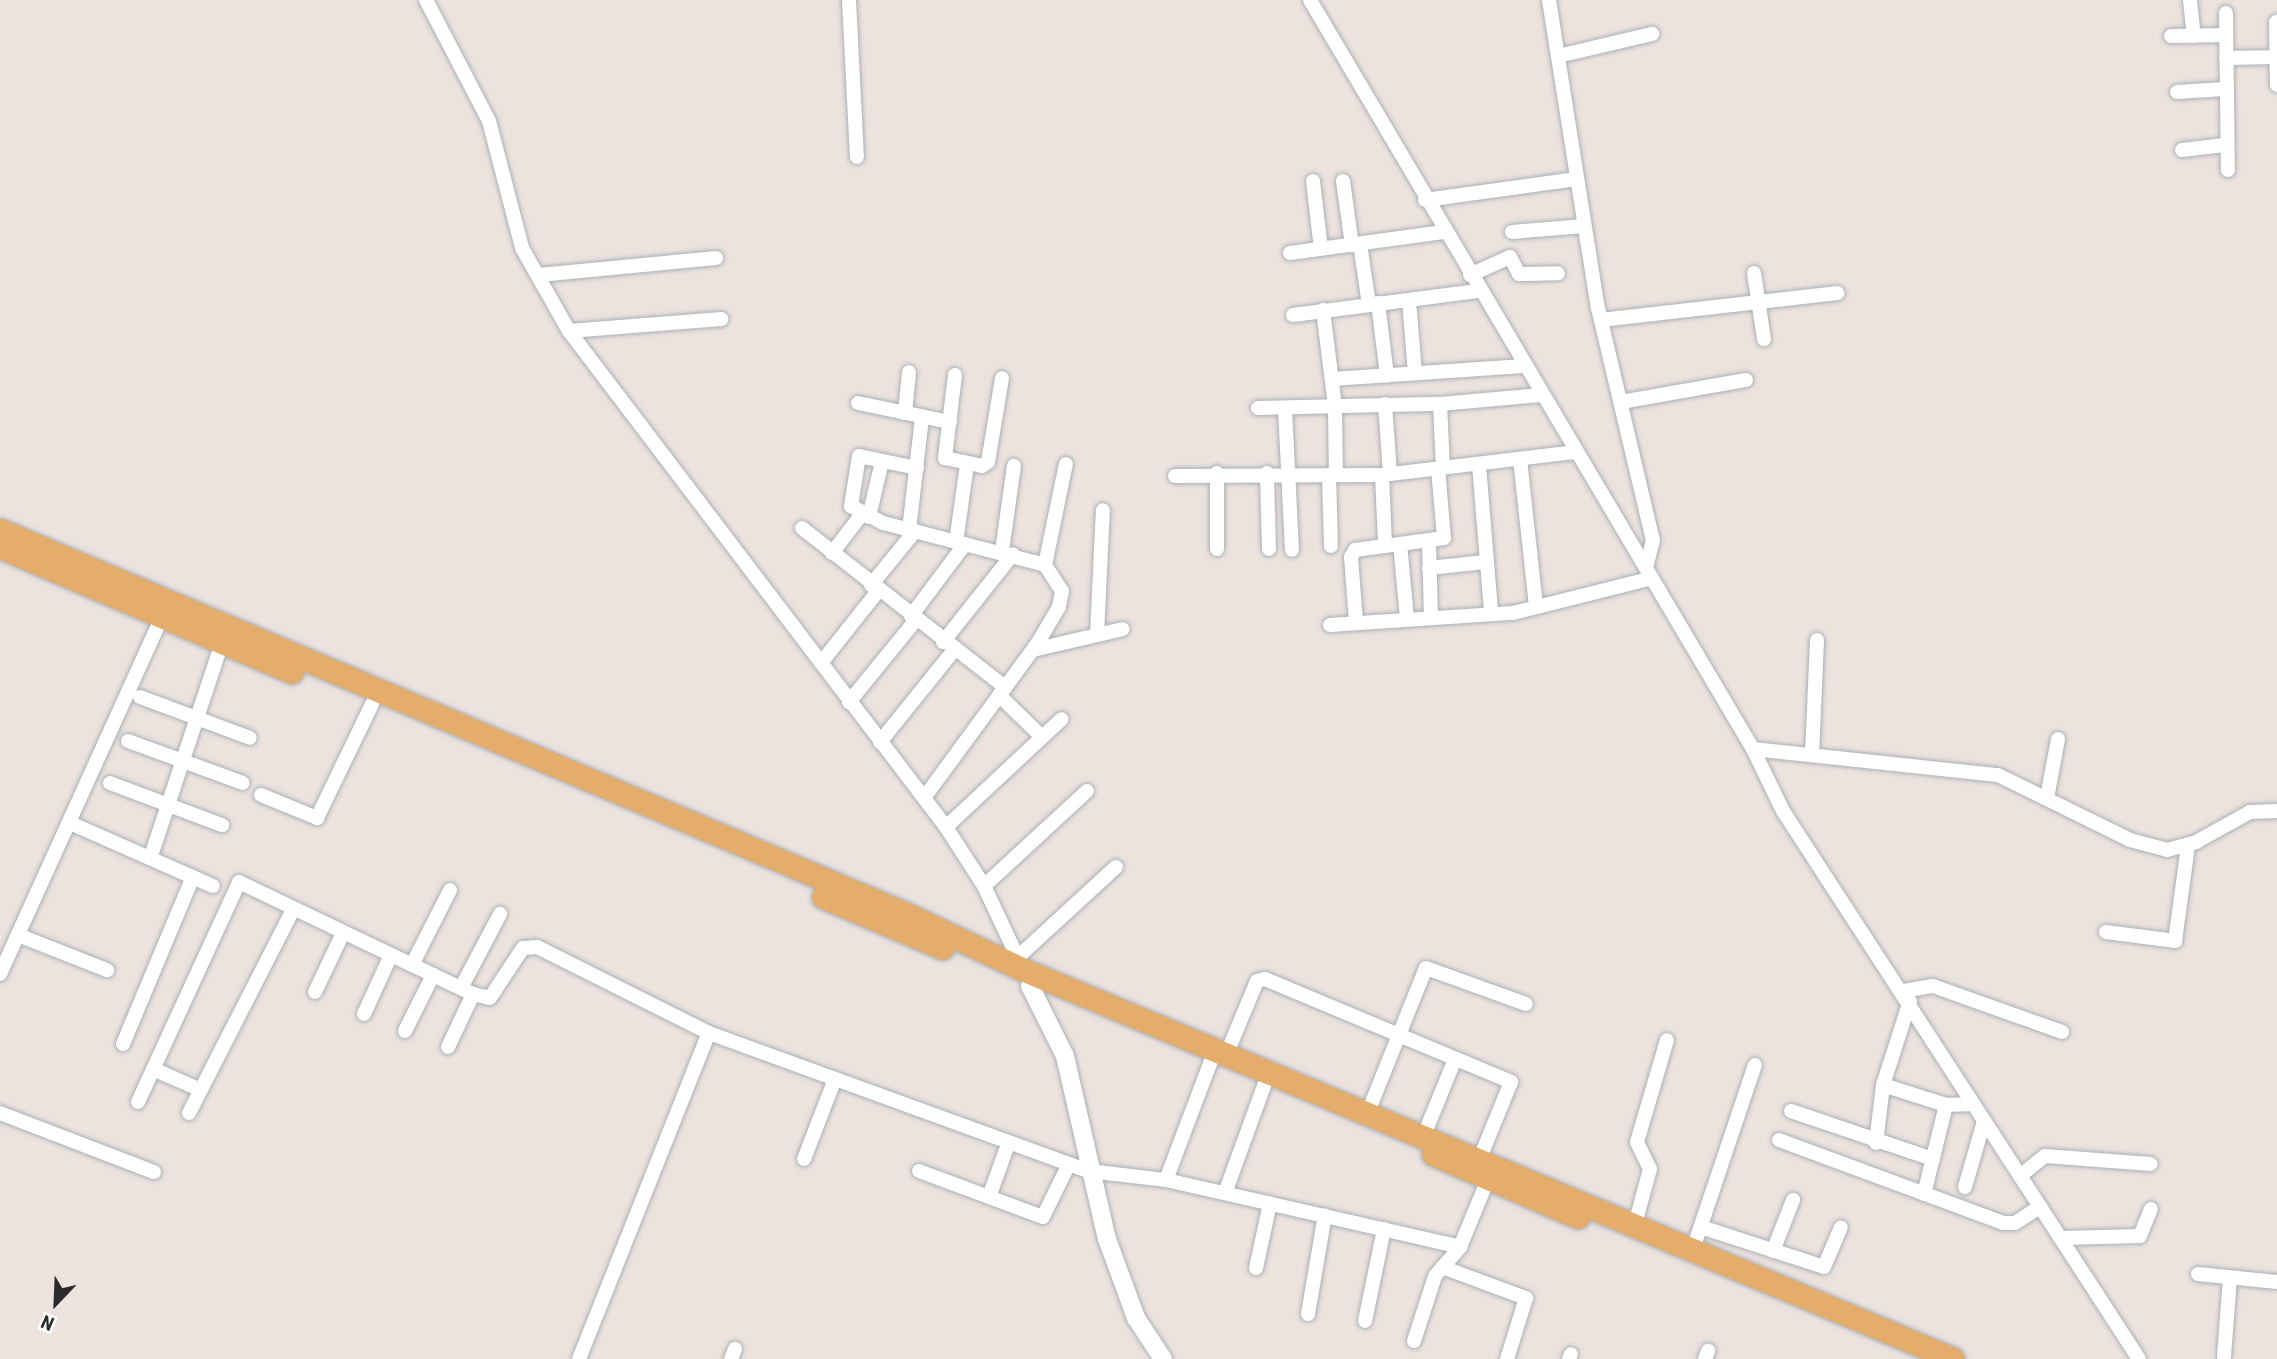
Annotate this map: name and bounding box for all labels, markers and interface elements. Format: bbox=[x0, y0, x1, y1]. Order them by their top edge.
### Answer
north arrow bbox=[21, 1268, 91, 1338]
text: N bbox=[38, 1310, 57, 1336]

